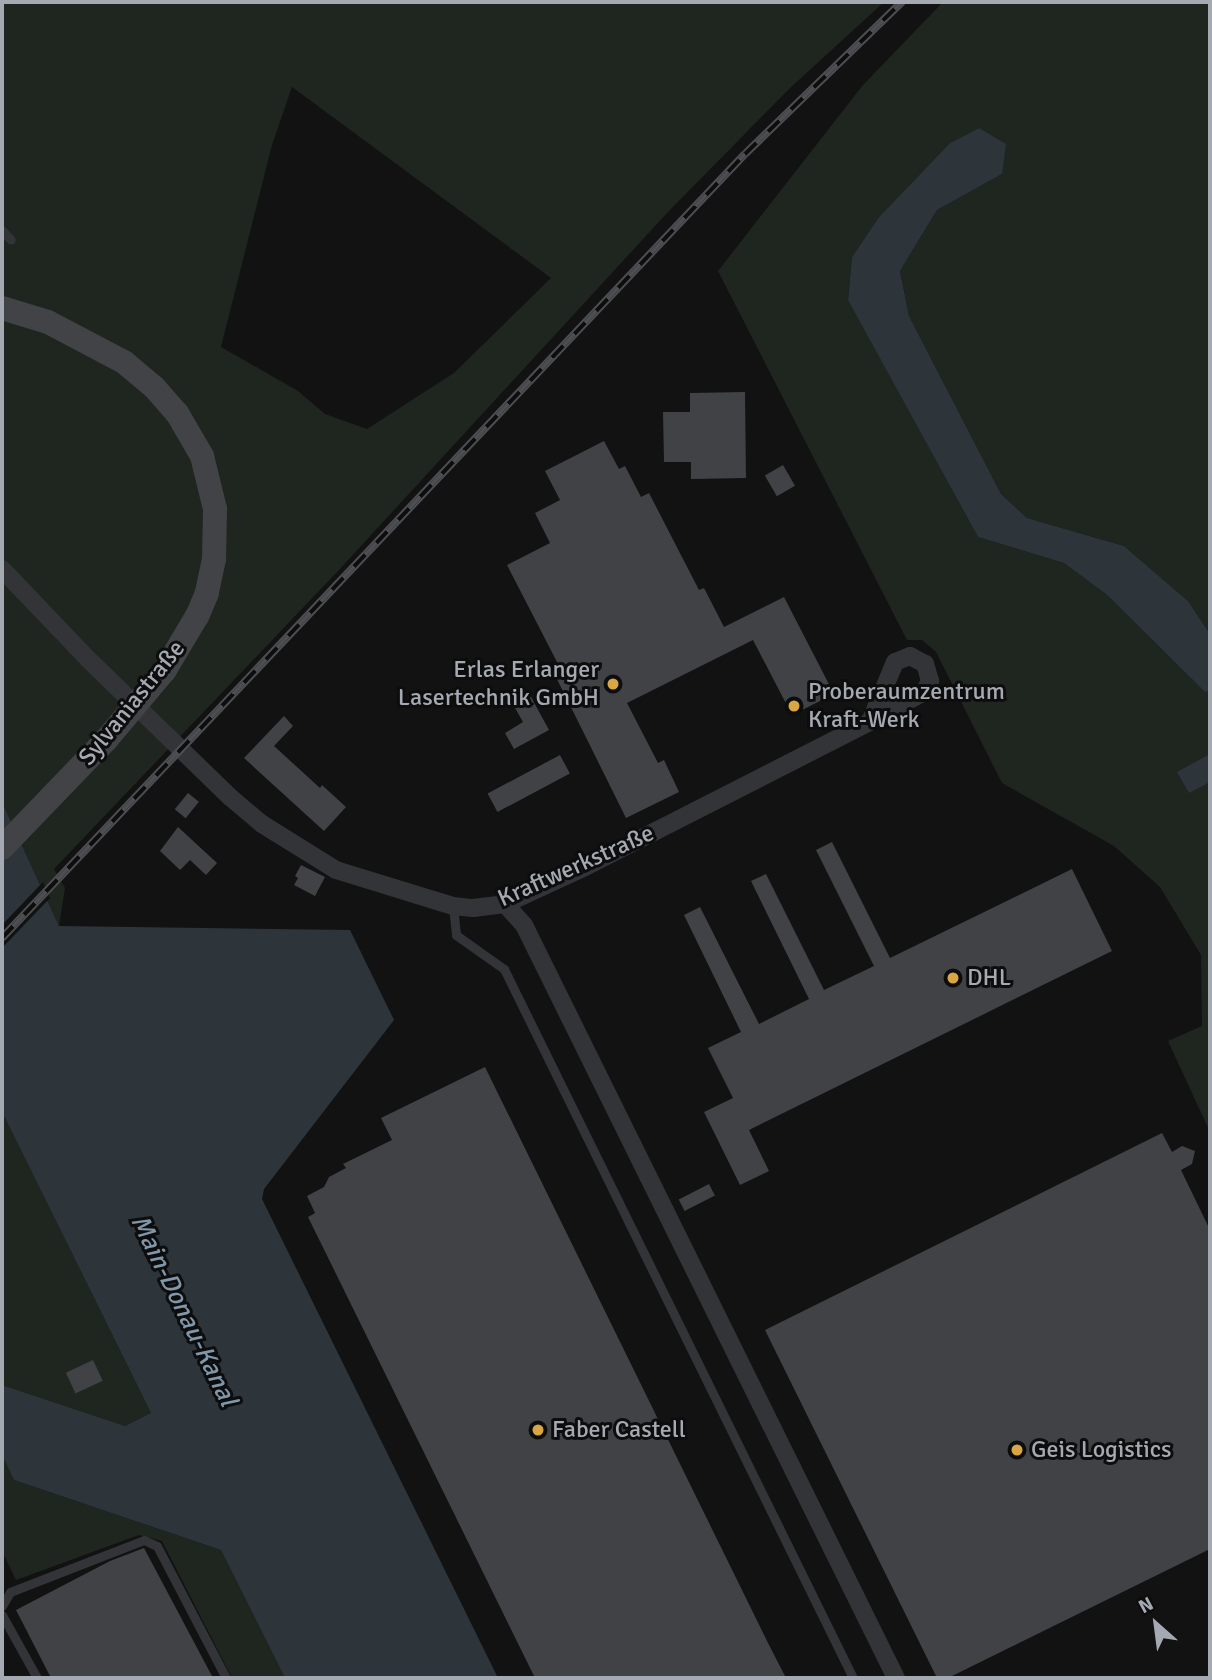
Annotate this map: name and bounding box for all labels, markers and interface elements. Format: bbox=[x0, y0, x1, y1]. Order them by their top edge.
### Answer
street label: Sylvaniastraße bbox=[73, 635, 191, 771]
place label: Erlas Erlanger Lasertechnik GmbH bbox=[398, 656, 599, 712]
marker: Erlas Erlanger Lasertechnik GmbH bbox=[605, 676, 621, 692]
place label: Proberaumzentrum Kraft-Werk bbox=[808, 678, 1005, 734]
marker: Proberaumzentrum Kraft-Werk bbox=[786, 698, 802, 714]
street label: Kraftwerkstraße bbox=[494, 819, 658, 913]
place label: DHL bbox=[967, 964, 1011, 992]
marker: DHL bbox=[945, 970, 961, 986]
water label: Main-Donau-Kanal bbox=[123, 1210, 243, 1412]
place label: Faber Castell bbox=[552, 1416, 686, 1444]
marker: Faber Castell bbox=[530, 1422, 546, 1438]
place label: Geis Logistics bbox=[1031, 1436, 1172, 1464]
marker: Geis Logistics bbox=[1009, 1442, 1025, 1458]
north arrow bbox=[1121, 1589, 1191, 1659]
text: N bbox=[1135, 1592, 1158, 1619]

